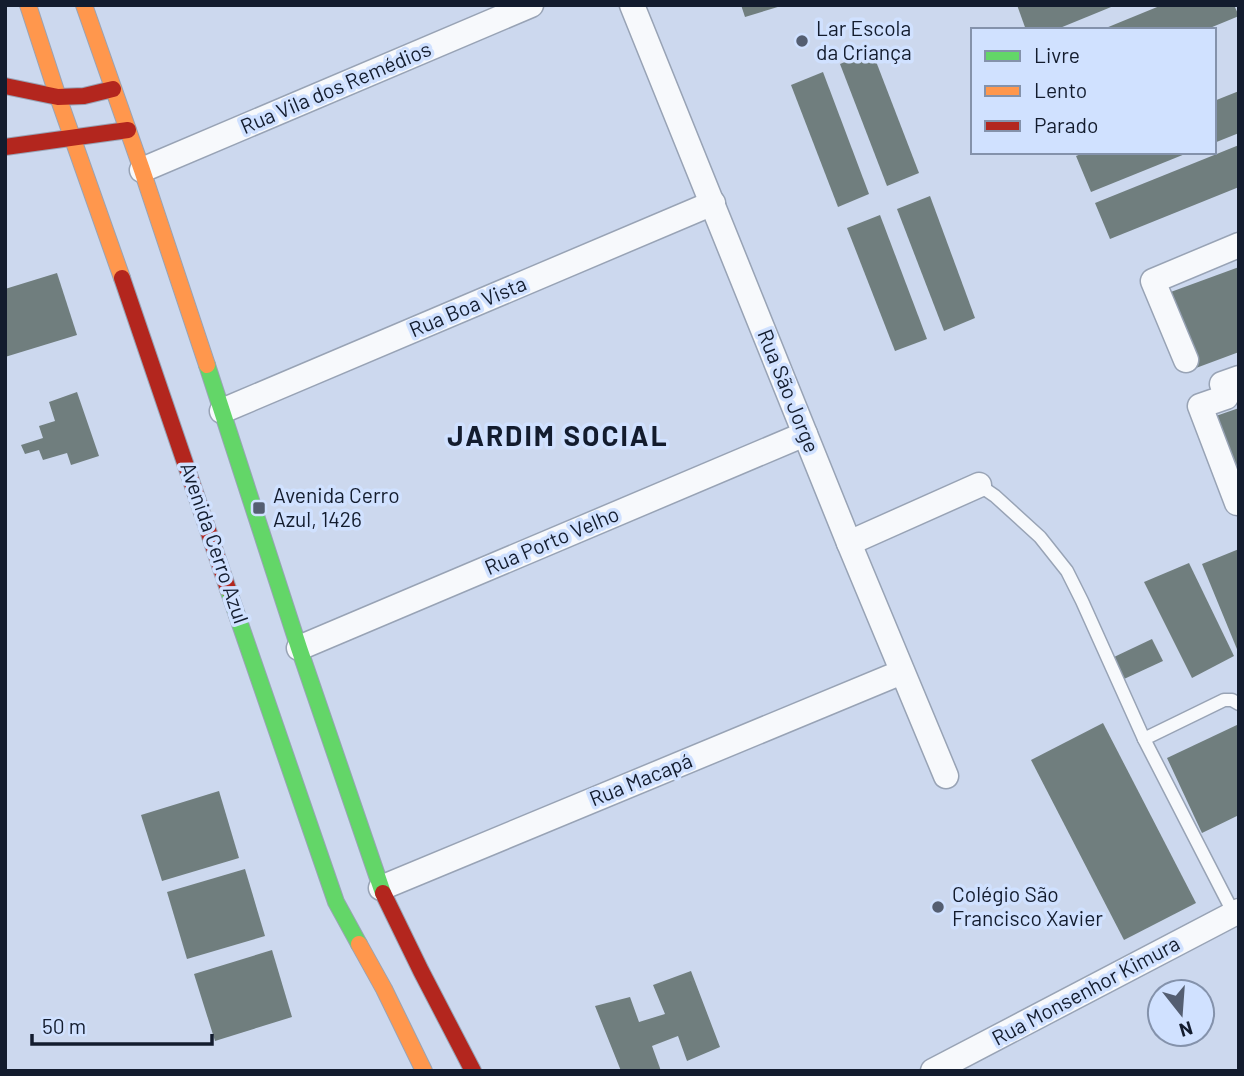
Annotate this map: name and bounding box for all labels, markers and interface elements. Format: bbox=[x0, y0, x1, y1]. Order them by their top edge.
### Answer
place label: Lar Escola da Criança bbox=[816, 15, 912, 64]
legend bbox=[971, 28, 1216, 154]
marker: Lar Escola da Criança bbox=[794, 33, 810, 49]
street label: Rua Vila dos Remédios bbox=[236, 35, 434, 138]
text: Livre bbox=[1034, 42, 1080, 67]
text: Lento bbox=[1034, 77, 1087, 102]
text: Parado bbox=[1034, 112, 1098, 137]
street label: Rua Boa Vista bbox=[405, 270, 530, 342]
street label: Rua São Jorge bbox=[753, 325, 825, 456]
district label: JARDIM SOCIAL bbox=[447, 418, 669, 452]
street label: Avenida Cerro Azul bbox=[176, 459, 255, 626]
place label: Avenida Cerro Azul, 1426 bbox=[273, 482, 400, 531]
marker: Avenida Cerro Azul, 1426 bbox=[251, 500, 267, 516]
street label: Rua Porto Velho bbox=[481, 500, 622, 579]
street label: Rua Macapá bbox=[585, 747, 696, 811]
place label: Colégio São Francisco Xavier bbox=[952, 881, 1103, 930]
marker: Colégio São Francisco Xavier bbox=[930, 899, 946, 915]
street label: Rua Monsenhor Kimura bbox=[987, 930, 1183, 1050]
north arrow bbox=[1146, 978, 1216, 1048]
scale bar bbox=[32, 1002, 212, 1046]
text: 50 m bbox=[42, 1013, 86, 1038]
text: N bbox=[1177, 1017, 1196, 1043]

